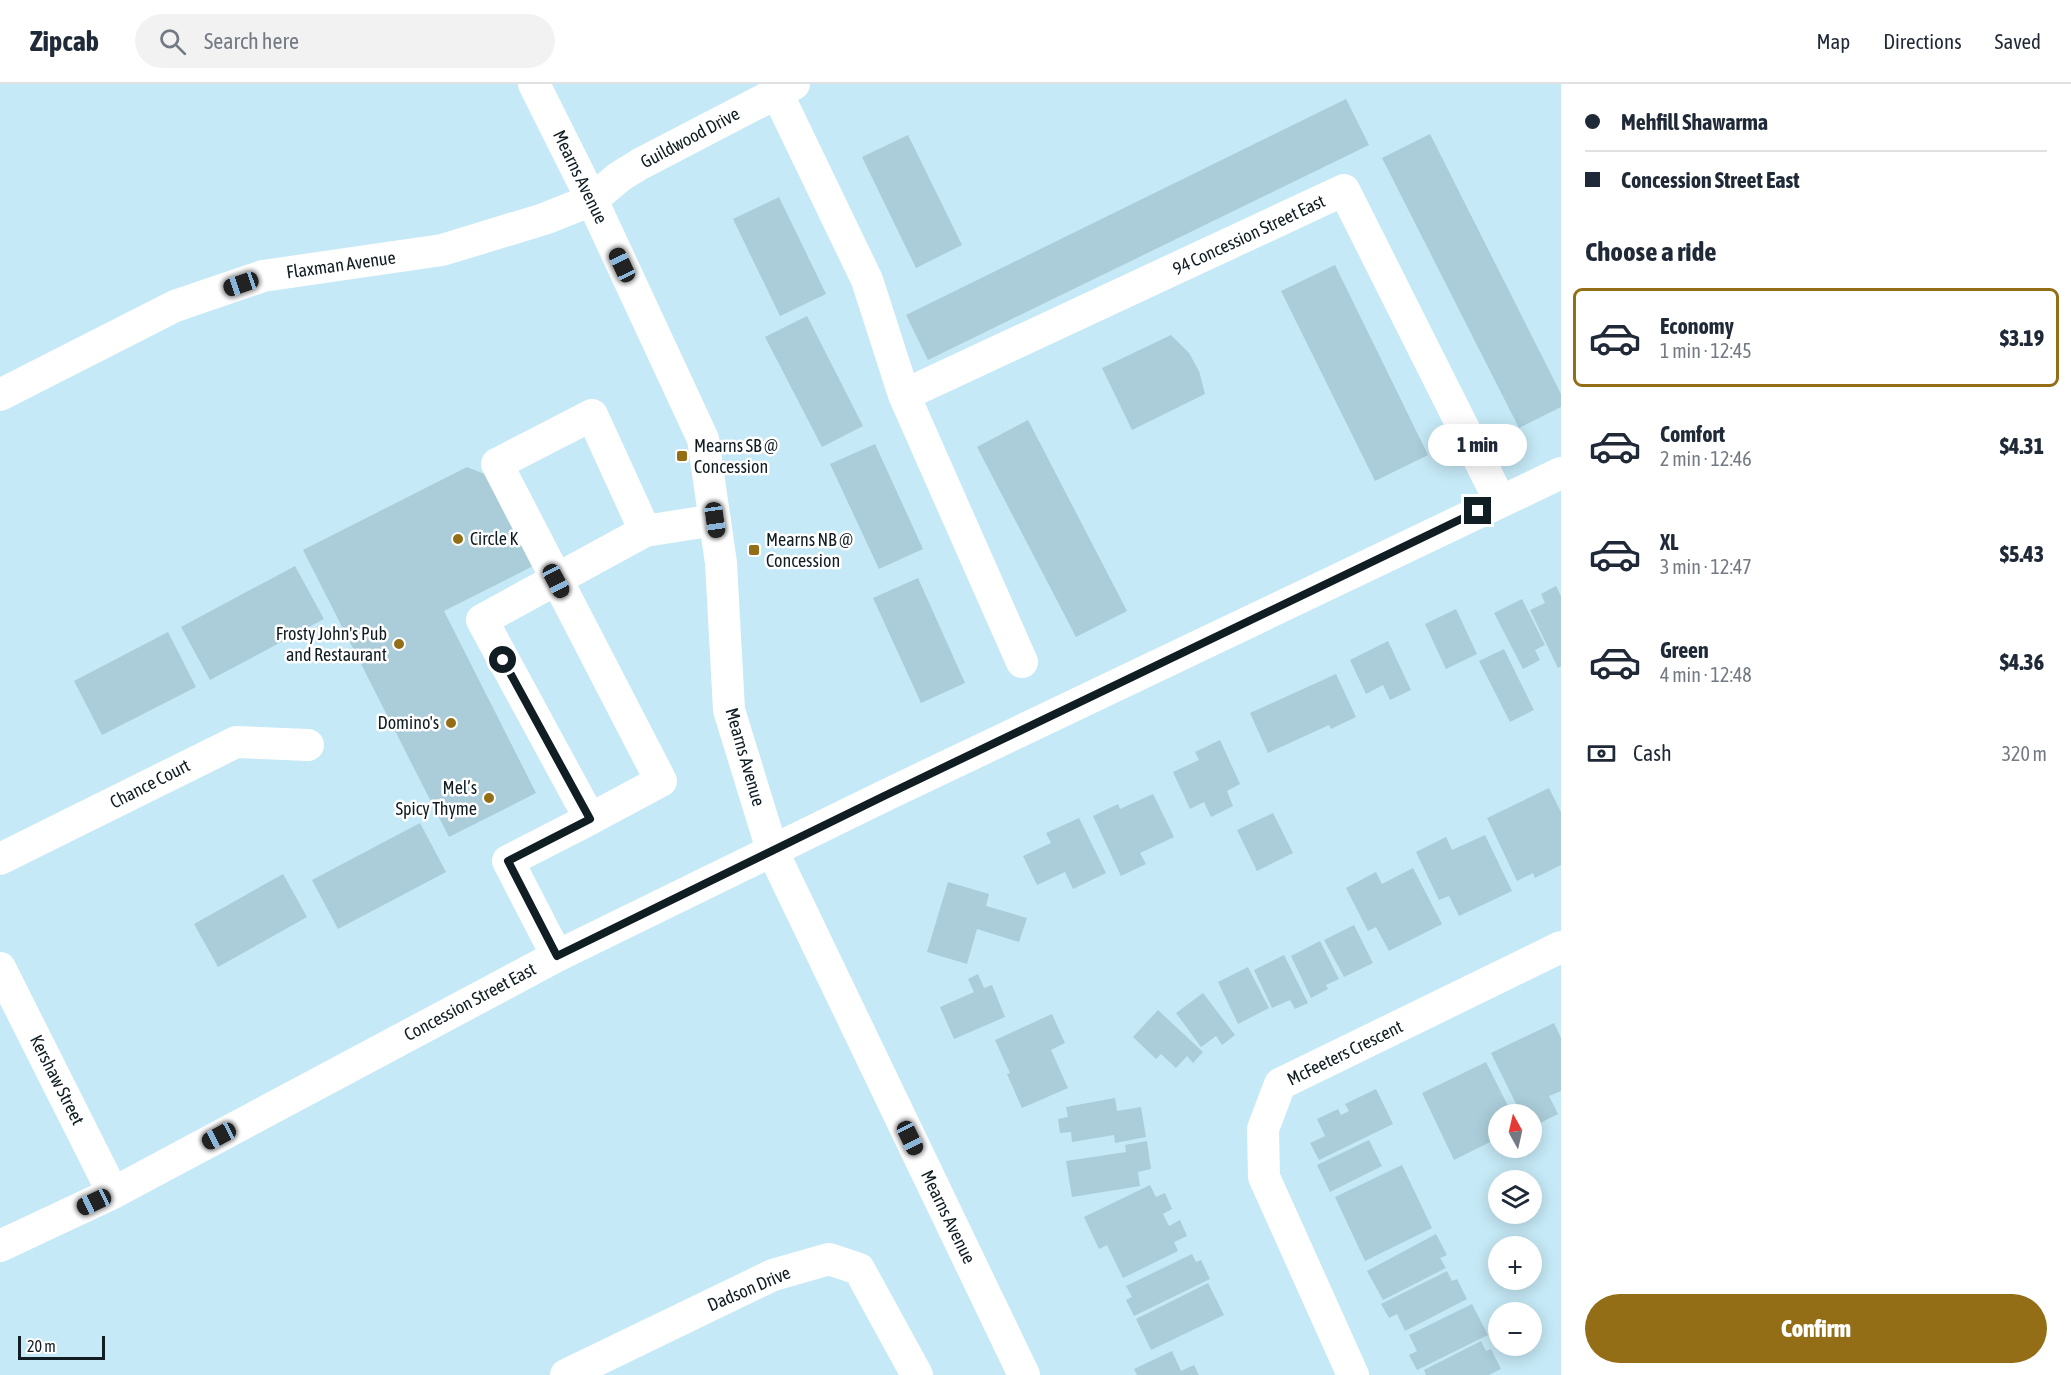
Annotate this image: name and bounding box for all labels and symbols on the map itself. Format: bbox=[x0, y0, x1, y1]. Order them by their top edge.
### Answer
street label: Guildwood Drive bbox=[637, 103, 743, 172]
street label: Mearns Avenue bbox=[549, 127, 612, 227]
street label: 94 Concession Street East bbox=[1169, 190, 1328, 279]
car bbox=[606, 245, 638, 285]
street label: Flaxman Avenue bbox=[285, 246, 397, 283]
car bbox=[221, 270, 261, 298]
callout: 1 min bbox=[1428, 424, 1528, 466]
place label: Mearns SB @ Concession bbox=[694, 435, 778, 477]
marker: Mearns SB @ Concession bbox=[675, 449, 689, 463]
route end bbox=[1464, 497, 1491, 524]
car bbox=[704, 501, 726, 539]
place label: Circle K bbox=[470, 528, 518, 549]
place label: Mearns NB @ Concession bbox=[766, 529, 853, 571]
marker: Circle K bbox=[451, 532, 465, 546]
marker: Mearns NB @ Concession bbox=[747, 543, 761, 557]
car bbox=[540, 561, 572, 601]
place label: Frosty John's Pub and Restaurant bbox=[276, 623, 387, 665]
marker: Frosty John's Pub and Restaurant bbox=[392, 637, 406, 651]
route start bbox=[489, 646, 516, 673]
street label: Mearns Avenue bbox=[721, 705, 770, 808]
place label: Domino's bbox=[378, 712, 439, 733]
marker: Domino's bbox=[444, 716, 458, 730]
street label: Chance Court bbox=[106, 754, 193, 813]
place label: Mel’s Spicy Thyme bbox=[395, 777, 477, 819]
marker: Mel’s Spicy Thyme bbox=[482, 791, 496, 805]
street label: Concession Street East bbox=[400, 958, 539, 1045]
street label: McFeeters Crescent bbox=[1284, 1016, 1406, 1090]
street label: Kershaw Street bbox=[26, 1031, 89, 1128]
north arrow bbox=[1488, 1104, 1542, 1158]
car bbox=[894, 1118, 926, 1158]
car bbox=[199, 1120, 239, 1152]
street label: Mearns Avenue bbox=[917, 1167, 980, 1267]
car bbox=[74, 1186, 114, 1218]
street label: Dadson Drive bbox=[704, 1262, 793, 1315]
scale bar bbox=[18, 1333, 105, 1360]

